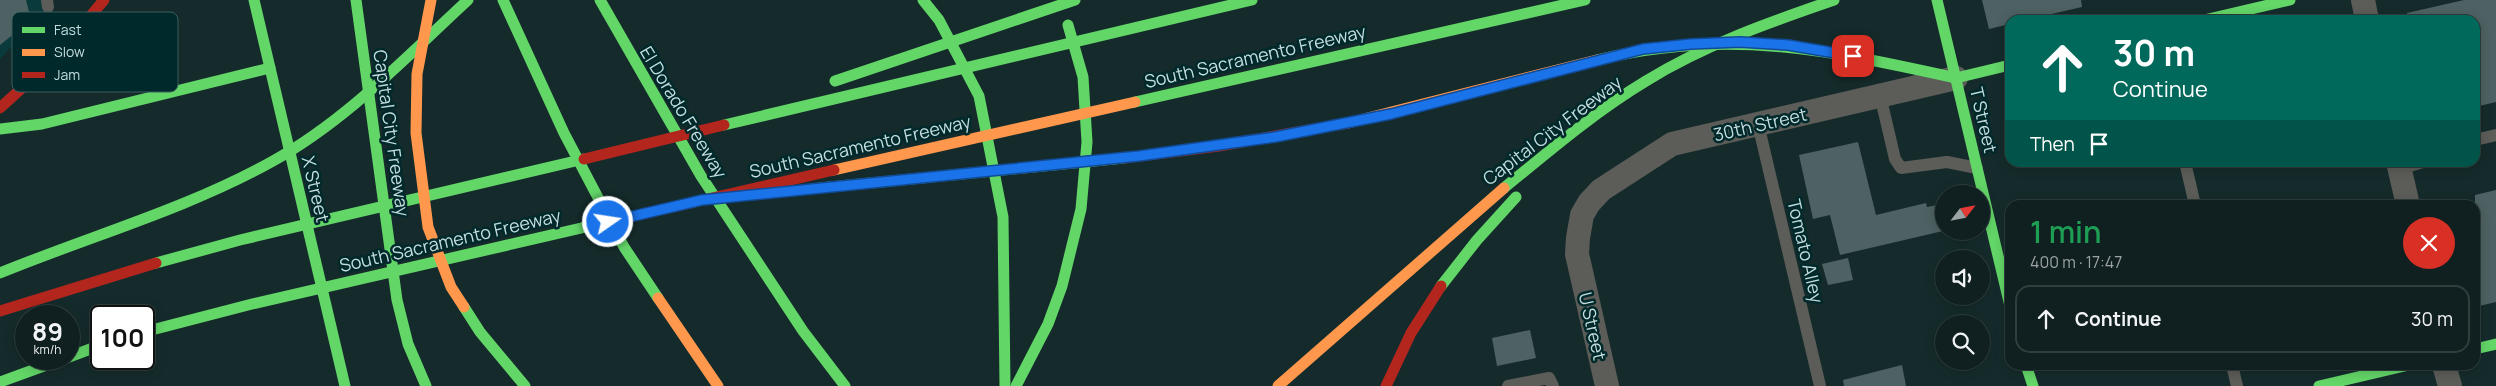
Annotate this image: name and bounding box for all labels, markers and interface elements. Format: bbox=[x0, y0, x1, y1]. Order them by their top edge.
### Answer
legend bbox=[12, 12, 178, 92]
street label: South Sacramento Freeway bbox=[1142, 19, 1369, 93]
text: Fast bbox=[54, 20, 82, 39]
text: 30 m bbox=[2113, 29, 2195, 77]
pin bbox=[1832, 35, 1874, 77]
icon: ahead bbox=[2030, 35, 2095, 100]
street label: El Dorado Freeway bbox=[635, 41, 733, 183]
text: Slow bbox=[54, 42, 85, 61]
icon: arrive bbox=[1839, 42, 1867, 70]
street label: Capital City Freeway bbox=[368, 48, 416, 218]
text: Jam bbox=[54, 65, 80, 84]
street label: Capital City Freeway bbox=[1478, 70, 1627, 190]
text: Continue bbox=[2113, 74, 2208, 104]
street label: T Street bbox=[1965, 85, 2003, 155]
street label: 30th Street bbox=[1711, 102, 1809, 146]
street label: South Sacramento Freeway bbox=[747, 109, 974, 183]
icon: arrive bbox=[2085, 130, 2113, 158]
text: Then bbox=[2030, 131, 2075, 157]
street label: X Street bbox=[297, 153, 335, 225]
north arrow bbox=[1935, 185, 1990, 240]
map controls bbox=[1935, 185, 1990, 370]
position arrow bbox=[581, 195, 633, 247]
street label: Tomato Alley bbox=[1782, 197, 1830, 306]
street label: South Sacramento Freeway bbox=[337, 203, 564, 277]
text: 1 min bbox=[2030, 211, 2102, 252]
button: close bbox=[2403, 217, 2455, 269]
button: sound bbox=[1935, 250, 1990, 305]
text: 400 m · 17:47 bbox=[2030, 251, 2122, 273]
street label: U Street bbox=[1574, 290, 1612, 362]
speed limit sign: 100 bbox=[90, 305, 155, 370]
icon: ahead bbox=[2032, 305, 2060, 333]
text: Continue bbox=[2075, 306, 2161, 332]
text: 30 m bbox=[2411, 306, 2453, 332]
text: 89 bbox=[32, 314, 63, 349]
button: search bbox=[1935, 315, 1990, 370]
text: km/h bbox=[34, 341, 61, 358]

